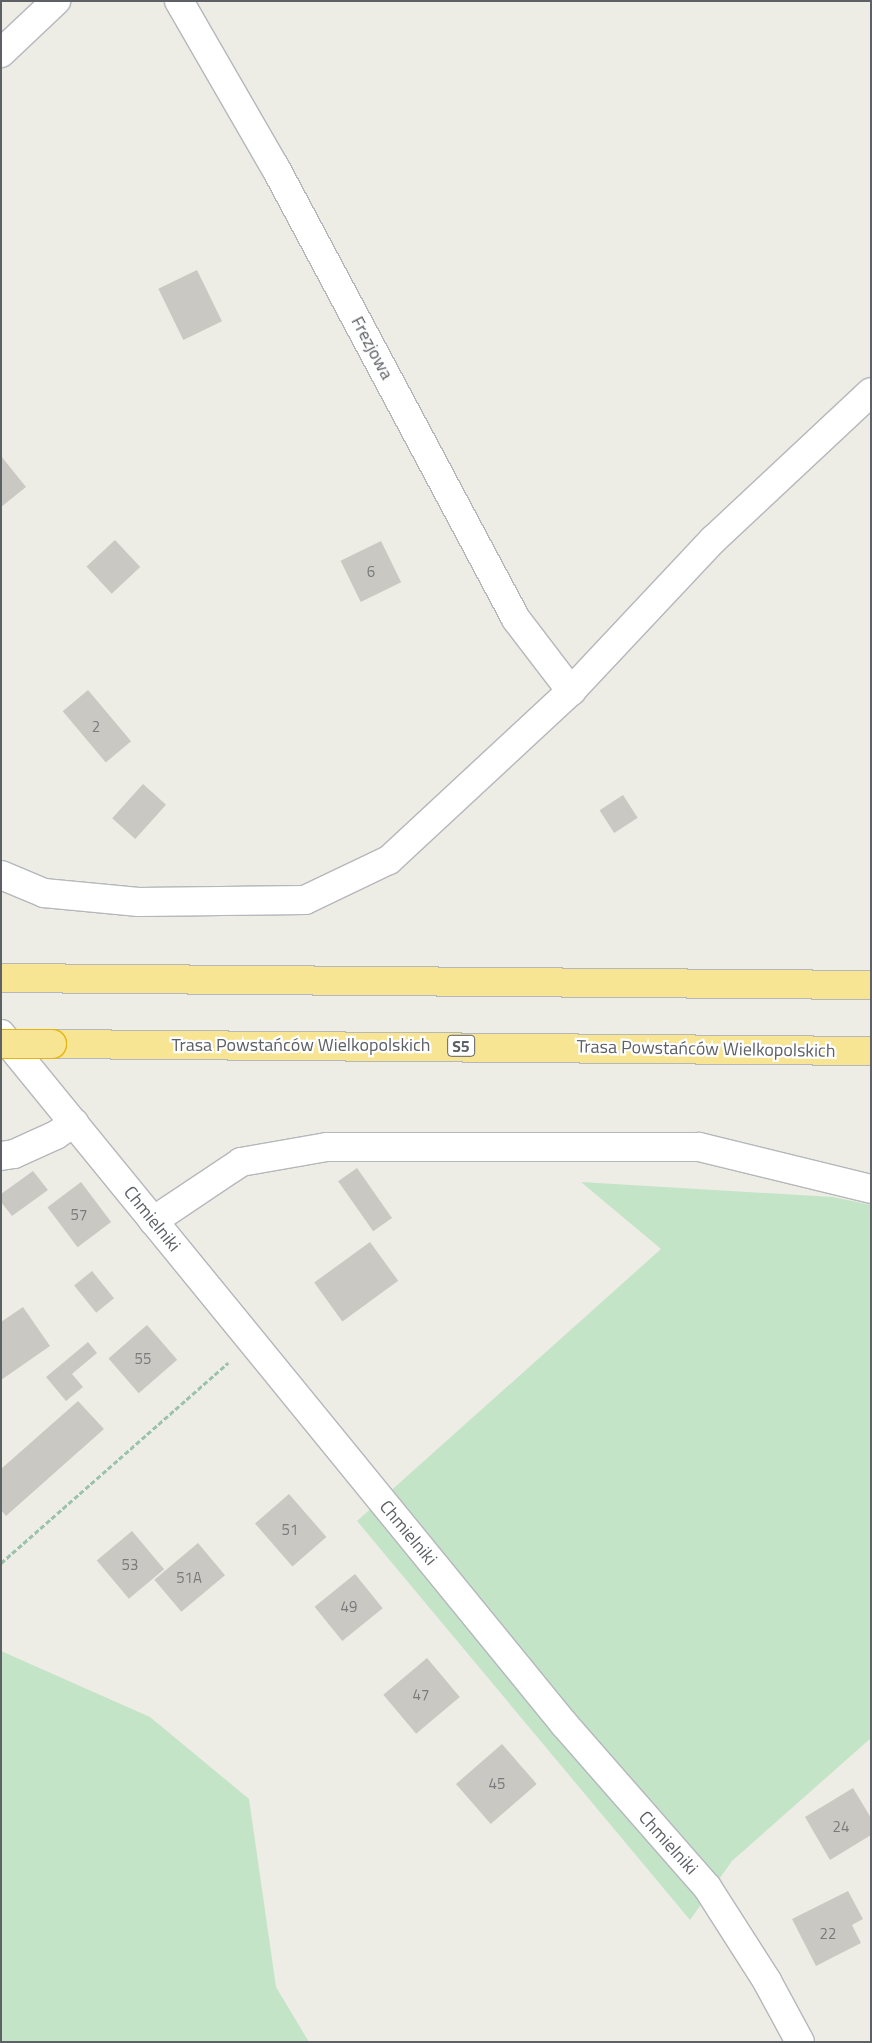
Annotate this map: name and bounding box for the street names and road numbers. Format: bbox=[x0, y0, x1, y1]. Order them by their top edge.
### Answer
street label: Frezjowa bbox=[346, 313, 398, 383]
road number: S5 bbox=[446, 1032, 476, 1060]
street label: Trasa Powstańców Wielkopolskich bbox=[171, 1034, 431, 1056]
street label: Trasa Powstańców Wielkopolskich bbox=[576, 1036, 836, 1062]
street label: Chmielniki bbox=[119, 1182, 185, 1256]
street label: Chmielniki bbox=[375, 1496, 441, 1570]
street label: Chmielniki bbox=[634, 1807, 702, 1879]

